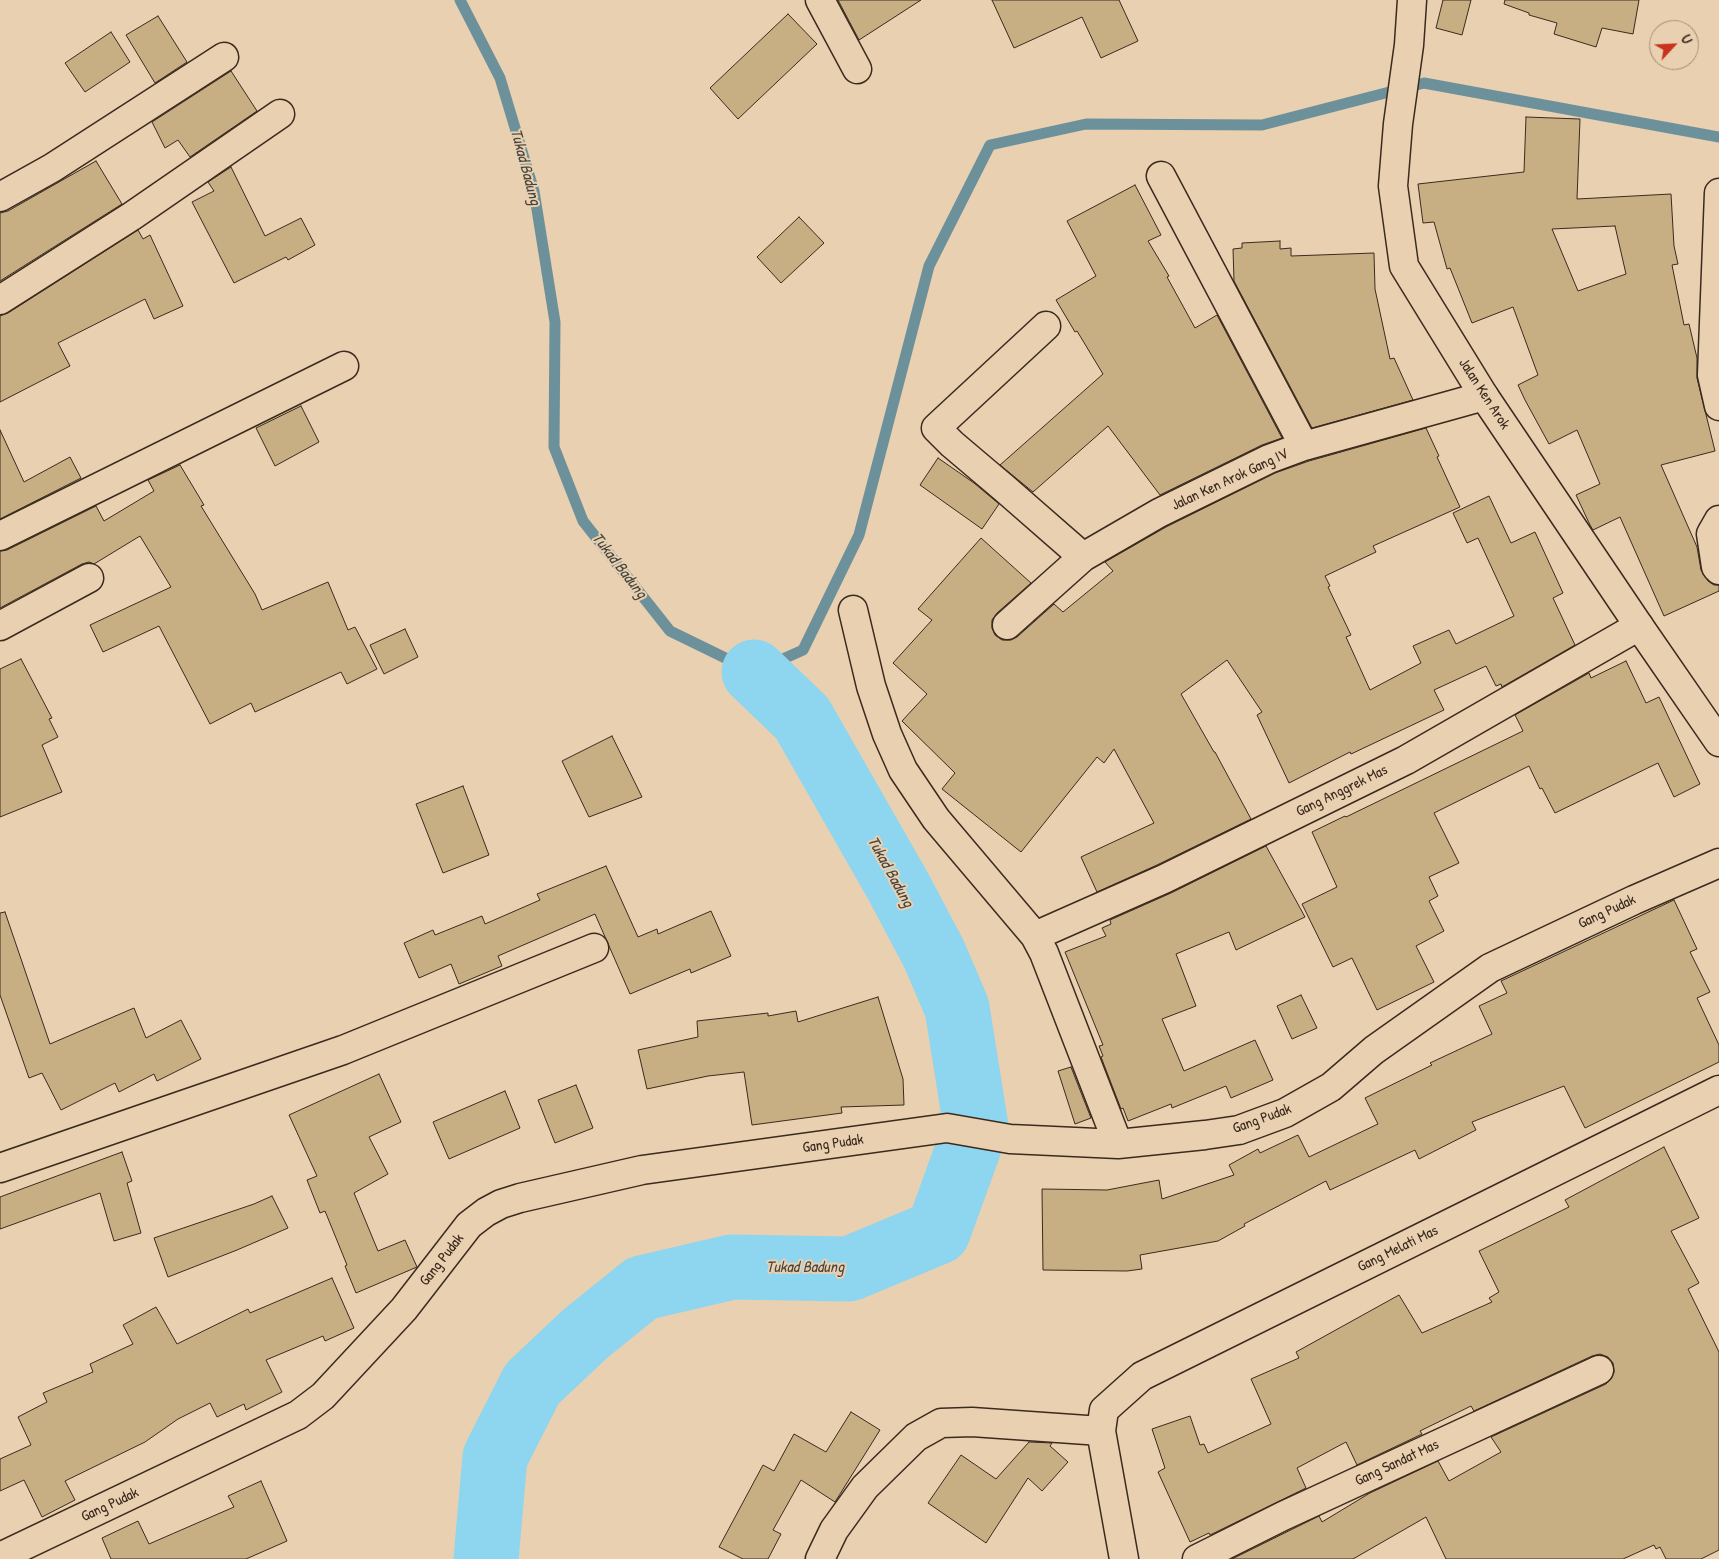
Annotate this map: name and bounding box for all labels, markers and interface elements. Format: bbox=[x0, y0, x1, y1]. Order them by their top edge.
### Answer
north arrow bbox=[1649, 20, 1699, 70]
text: U bbox=[1677, 31, 1697, 46]
water label: Tukad Badung bbox=[506, 127, 544, 207]
street label: Jalan Ken Arok bbox=[1454, 355, 1514, 433]
street label: Jalan Ken Arok Gang IV bbox=[1169, 445, 1291, 515]
water label: Tukad Badung bbox=[587, 529, 651, 603]
street label: Gang Anggrek Mas bbox=[1293, 761, 1391, 821]
water label: Tukad Badung bbox=[863, 833, 917, 911]
street label: Gang Pudak bbox=[1575, 891, 1639, 933]
street label: Gang Pudak bbox=[1230, 1100, 1294, 1138]
street label: Gang Pudak bbox=[801, 1131, 865, 1157]
street label: Gang Melati Mas bbox=[1355, 1222, 1441, 1276]
street label: Gang Pudak bbox=[416, 1230, 468, 1290]
water label: Tukad Badung bbox=[766, 1258, 844, 1278]
street label: Gang Sandat Mas bbox=[1352, 1436, 1442, 1490]
street label: Gang Pudak bbox=[78, 1484, 142, 1526]

